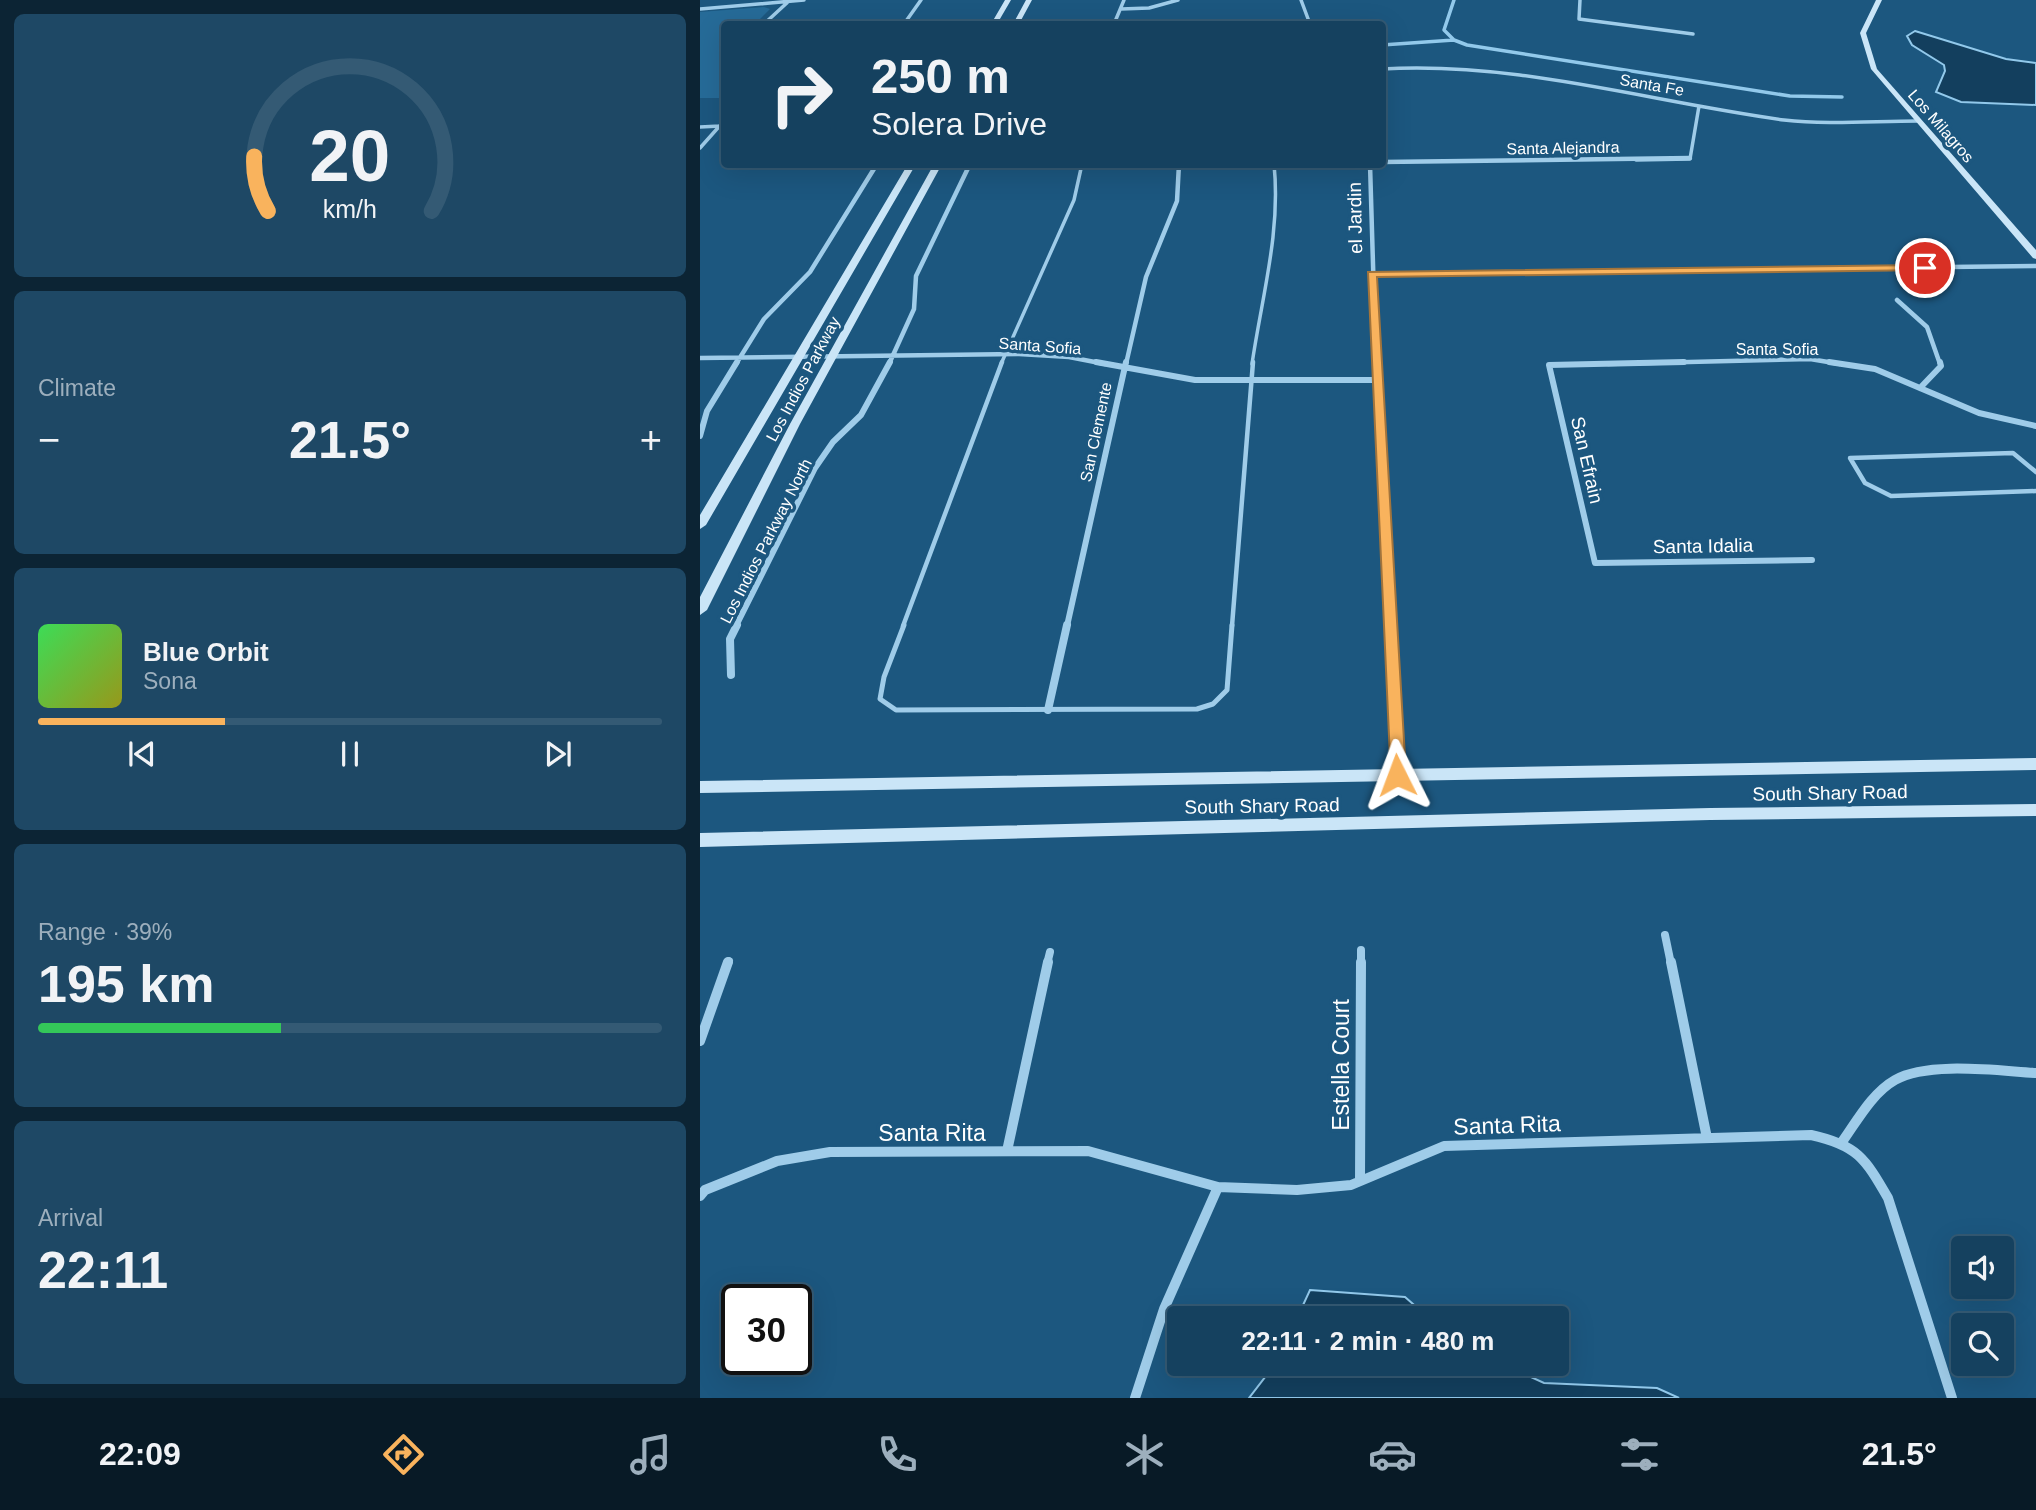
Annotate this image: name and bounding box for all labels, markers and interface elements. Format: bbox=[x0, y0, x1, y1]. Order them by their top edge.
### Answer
icon: right bbox=[756, 49, 847, 140]
text: 250 m bbox=[871, 49, 1010, 103]
street label: Santa Fe bbox=[1619, 71, 1686, 99]
street label: Los Milagros bbox=[1905, 86, 1977, 166]
text: Solera Drive bbox=[871, 106, 1047, 142]
text: 20 bbox=[310, 116, 390, 197]
street label: Santa Alejandra bbox=[1506, 139, 1620, 157]
street label: el Jardin bbox=[1344, 182, 1366, 254]
text: km/h bbox=[323, 195, 377, 223]
pin bbox=[1895, 238, 1955, 298]
icon: arrive bbox=[1906, 249, 1944, 287]
street label: Los Indios Parkway bbox=[763, 314, 843, 444]
street label: Santa Sofia bbox=[998, 335, 1082, 357]
street label: Santa Sofia bbox=[1736, 341, 1818, 358]
text: Climate bbox=[38, 375, 116, 401]
street label: San Clemente bbox=[1077, 381, 1115, 483]
text: 21.5° bbox=[289, 411, 411, 469]
street label: San Efrain bbox=[1567, 414, 1607, 506]
text: − bbox=[38, 419, 60, 461]
text: + bbox=[640, 419, 662, 461]
street label: Los Indios Parkway North bbox=[717, 456, 815, 626]
street label: Santa Idalia bbox=[1653, 535, 1754, 557]
text: Blue Orbit bbox=[143, 637, 269, 667]
text: Sona bbox=[143, 668, 197, 694]
icon: previous bbox=[123, 735, 161, 773]
icon: pause bbox=[331, 735, 369, 773]
icon: next bbox=[539, 735, 577, 773]
position arrow bbox=[1360, 738, 1434, 812]
street label: South Shary Road bbox=[1752, 781, 1908, 805]
street label: South Shary Road bbox=[1184, 794, 1340, 818]
text: Range · 39% bbox=[38, 919, 172, 945]
text: 195 km bbox=[38, 955, 214, 1013]
street label: Estella Court bbox=[1328, 999, 1354, 1131]
street label: Santa Rita bbox=[1453, 1110, 1561, 1140]
street label: Santa Rita bbox=[878, 1120, 986, 1146]
text: Arrival bbox=[38, 1205, 103, 1231]
map controls bbox=[1951, 1236, 2014, 1376]
button: sound bbox=[1951, 1236, 2014, 1299]
text: 22:11 bbox=[38, 1241, 168, 1299]
speed limit sign: 30 bbox=[721, 1284, 812, 1375]
button: search bbox=[1951, 1313, 2014, 1376]
text: 22:11 · 2 min · 480 m bbox=[1242, 1326, 1494, 1356]
icon: directions bbox=[379, 1430, 428, 1479]
icon: music bbox=[626, 1430, 675, 1479]
icon: phone bbox=[873, 1430, 922, 1479]
icon: climate bbox=[1120, 1430, 1169, 1479]
icon: car bbox=[1368, 1430, 1417, 1479]
icon: filters bbox=[1615, 1430, 1664, 1479]
text: 22:09 bbox=[99, 1436, 181, 1472]
text: 21.5° bbox=[1862, 1436, 1937, 1472]

